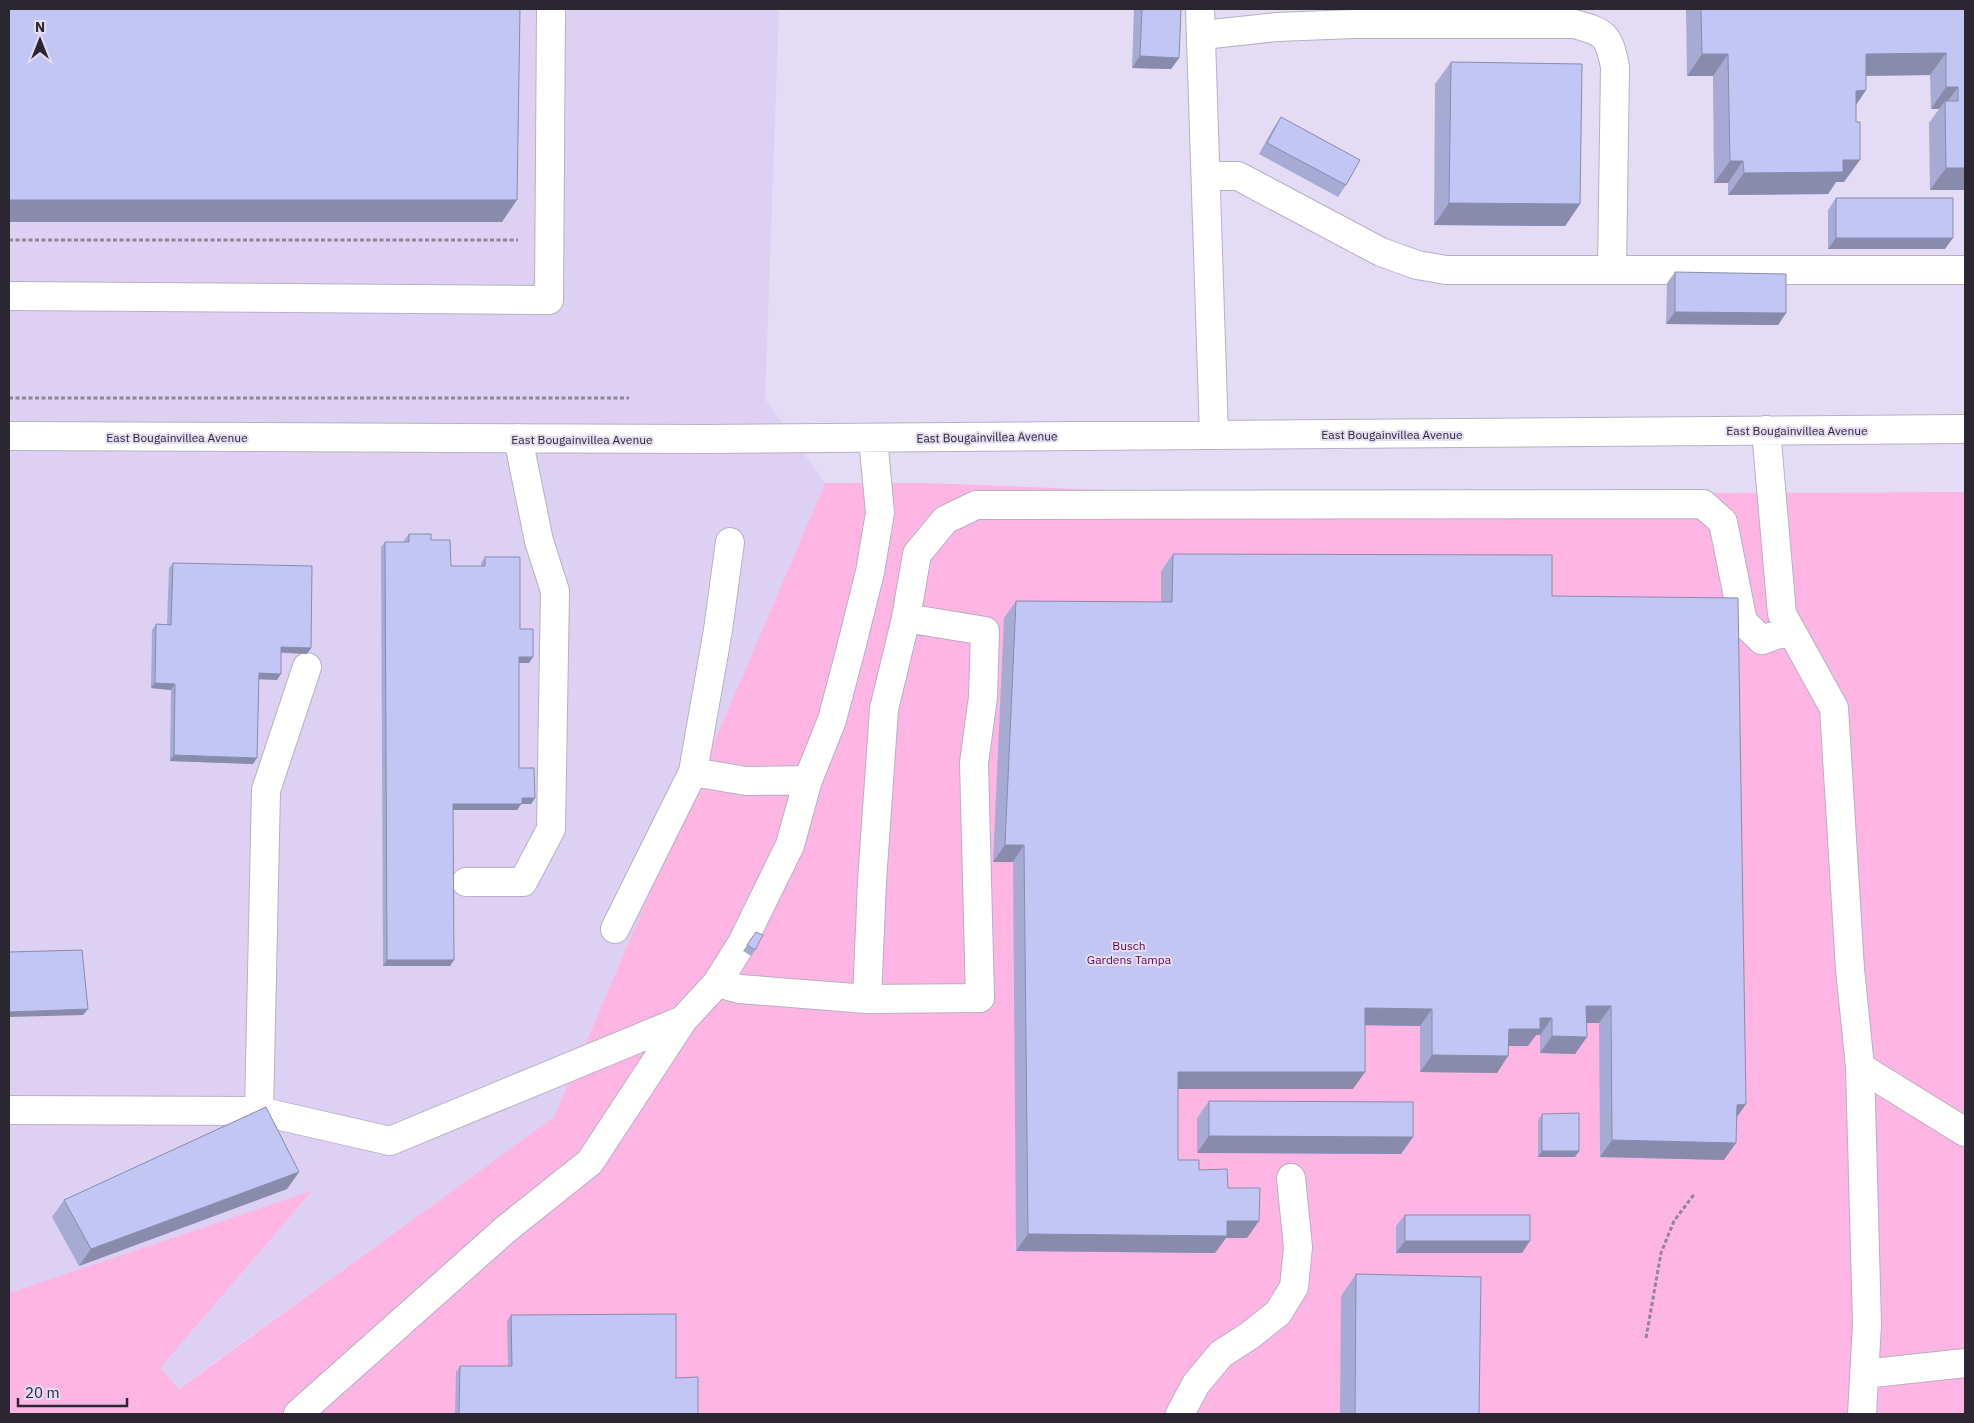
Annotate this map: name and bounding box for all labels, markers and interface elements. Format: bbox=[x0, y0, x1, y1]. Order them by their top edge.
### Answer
north arrow bbox=[15, 15, 65, 65]
text: N bbox=[35, 18, 45, 36]
street label: East Bougainvillea Avenue bbox=[1726, 423, 1868, 438]
street label: East Bougainvillea Avenue bbox=[1321, 427, 1463, 442]
street label: East Bougainvillea Avenue bbox=[916, 428, 1058, 446]
street label: East Bougainvillea Avenue bbox=[106, 430, 248, 445]
street label: East Bougainvillea Avenue bbox=[511, 432, 653, 447]
park label: Busch Gardens Tampa bbox=[1087, 938, 1172, 967]
scale bar bbox=[18, 1376, 126, 1408]
text: 20 m bbox=[25, 1383, 60, 1402]

